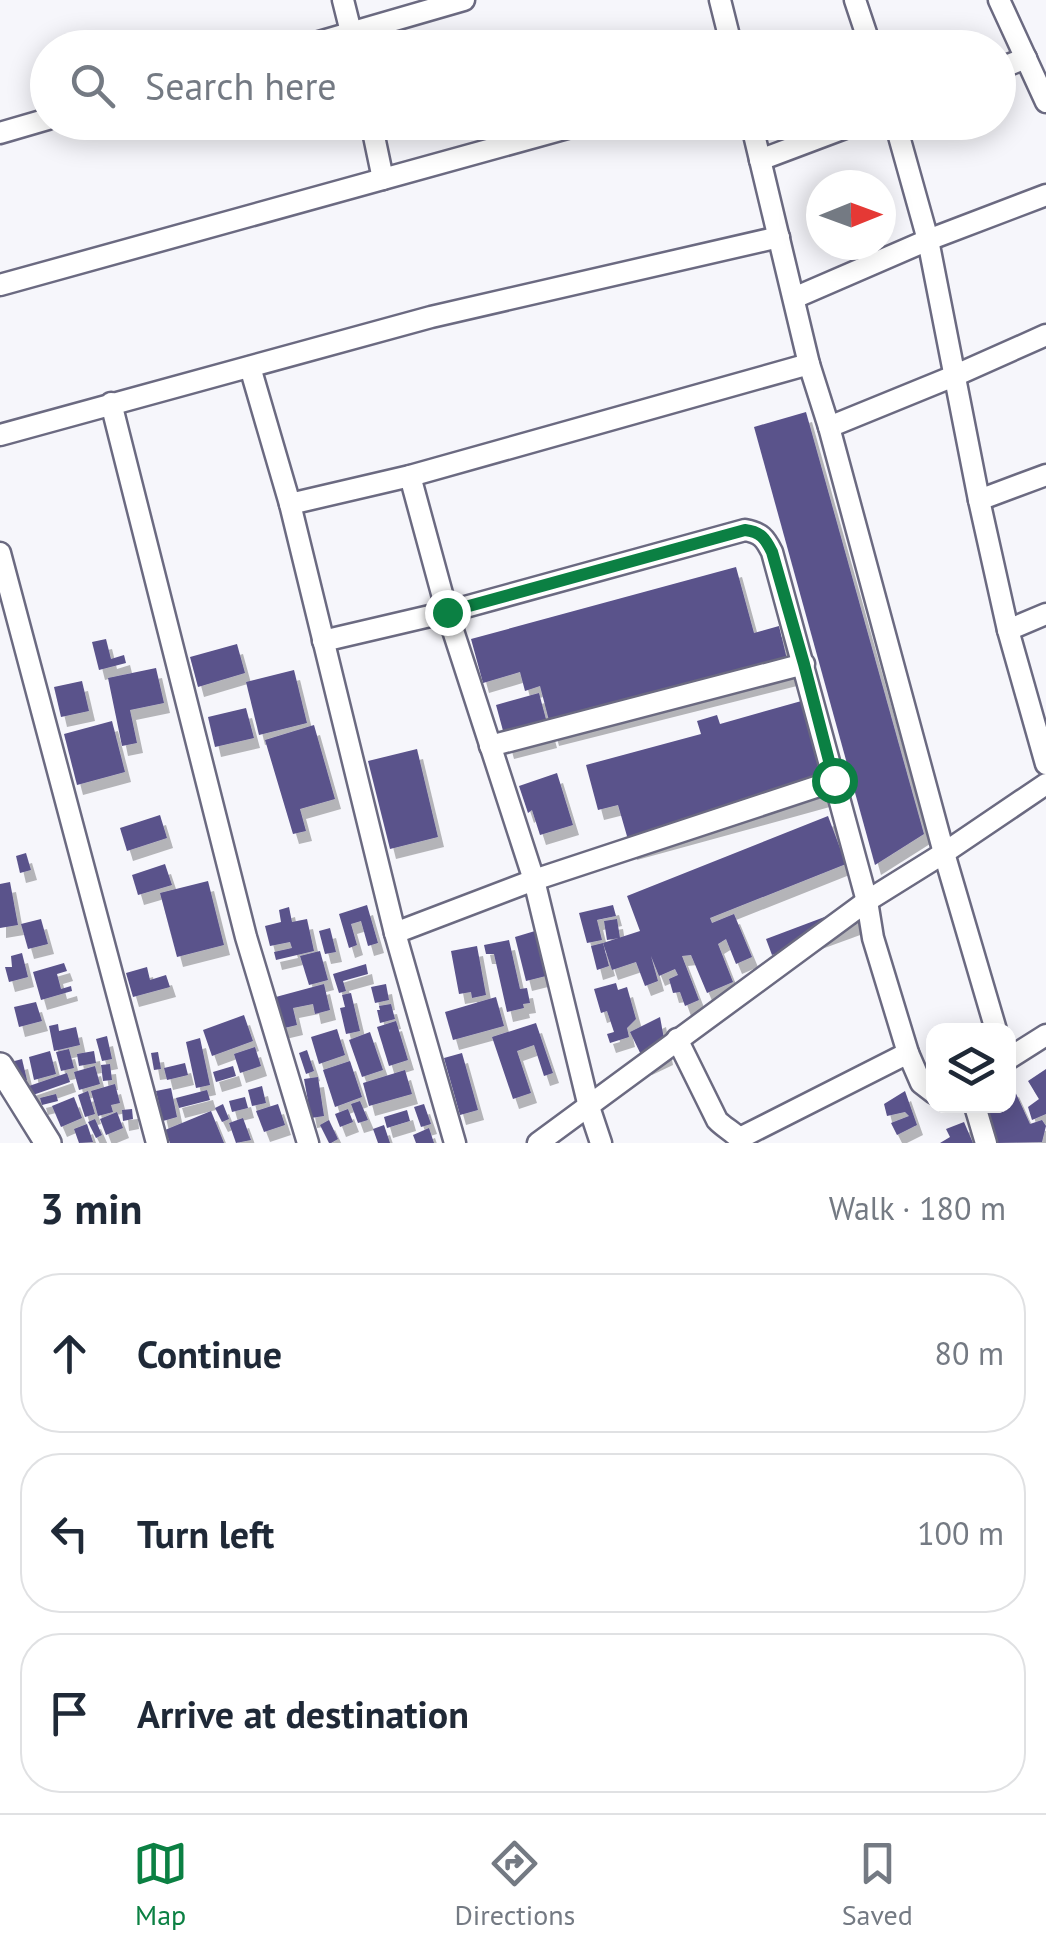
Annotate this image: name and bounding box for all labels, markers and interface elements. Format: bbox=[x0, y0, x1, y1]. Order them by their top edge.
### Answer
search box bbox=[30, 30, 1016, 140]
icon: search bbox=[65, 58, 120, 113]
text: Search here bbox=[145, 61, 337, 110]
north arrow bbox=[806, 170, 896, 260]
route end bbox=[425, 590, 471, 636]
route start bbox=[812, 758, 858, 804]
map controls bbox=[926, 1023, 1016, 1113]
button: layers bbox=[926, 1023, 1016, 1113]
text: 3 min bbox=[40, 1181, 142, 1236]
text: Walk · 180 m bbox=[829, 1187, 1006, 1229]
icon: ahead bbox=[42, 1326, 97, 1381]
text: Continue bbox=[137, 1329, 282, 1378]
text: 80 m bbox=[935, 1332, 1004, 1374]
icon: left bbox=[42, 1506, 97, 1561]
text: Turn left bbox=[137, 1509, 274, 1558]
text: 100 m bbox=[917, 1512, 1004, 1554]
icon: arrive bbox=[42, 1686, 97, 1741]
text: Arrive at destination bbox=[137, 1689, 469, 1738]
tab: Map bbox=[133, 1836, 188, 1933]
tab: Directions bbox=[454, 1836, 575, 1933]
tab: Saved bbox=[842, 1836, 913, 1933]

